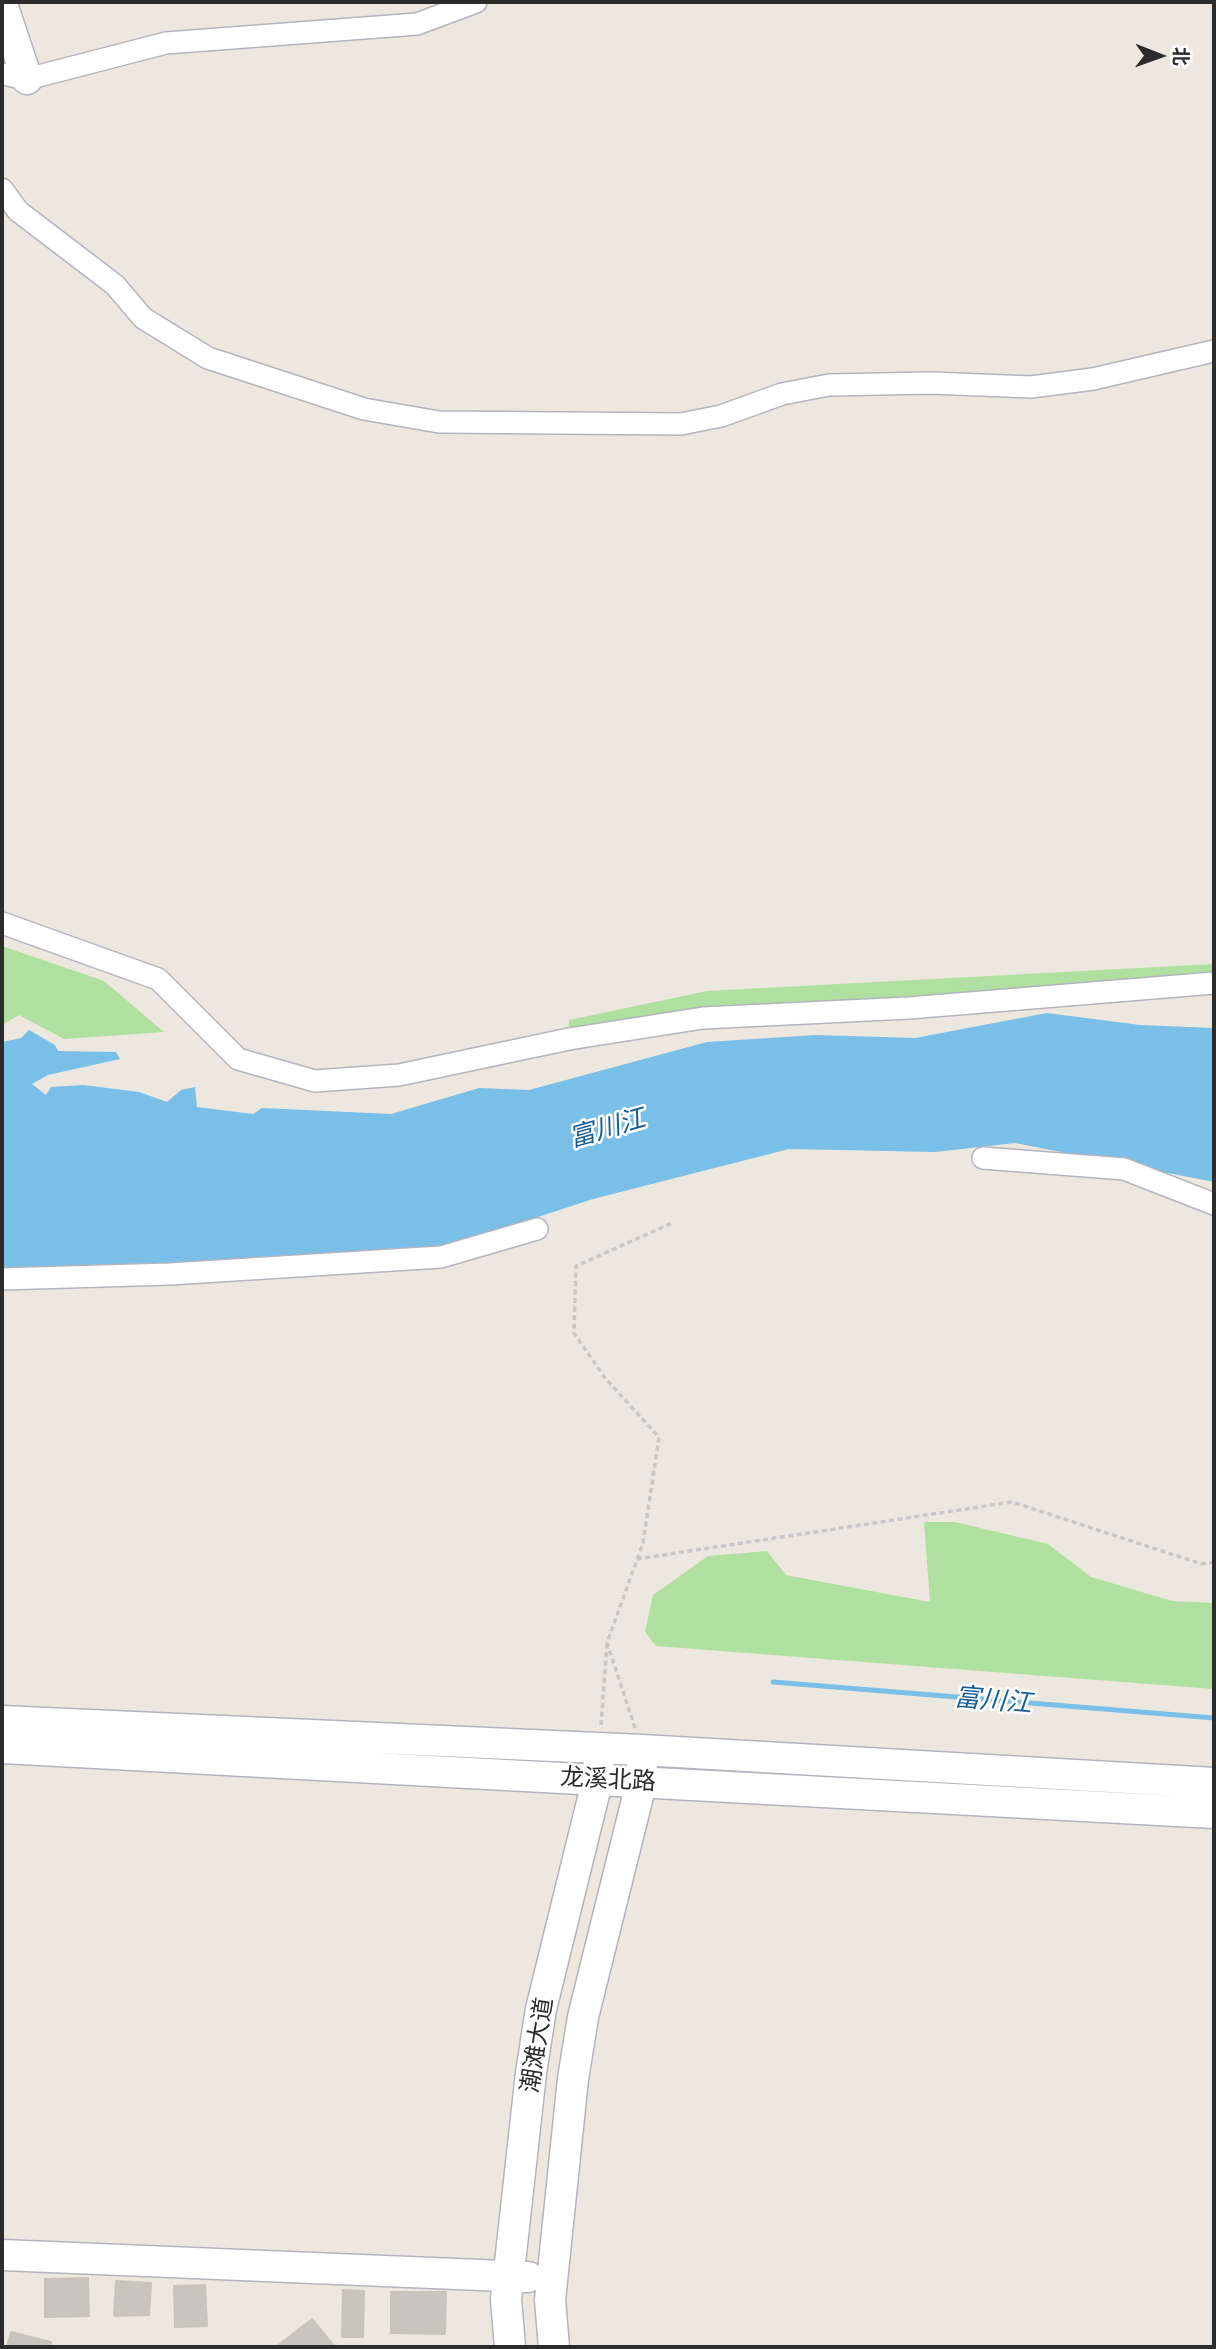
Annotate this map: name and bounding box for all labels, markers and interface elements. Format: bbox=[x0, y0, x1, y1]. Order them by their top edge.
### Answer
north arrow bbox=[1125, 21, 1195, 91]
text: 北 bbox=[1170, 47, 1193, 66]
water label: 富川江 bbox=[565, 1102, 649, 1154]
water label: 富川江 bbox=[953, 1681, 1033, 1719]
street label: 龙溪北路 bbox=[559, 1762, 657, 1796]
street label: 潮滩大道 bbox=[515, 1995, 559, 2095]

